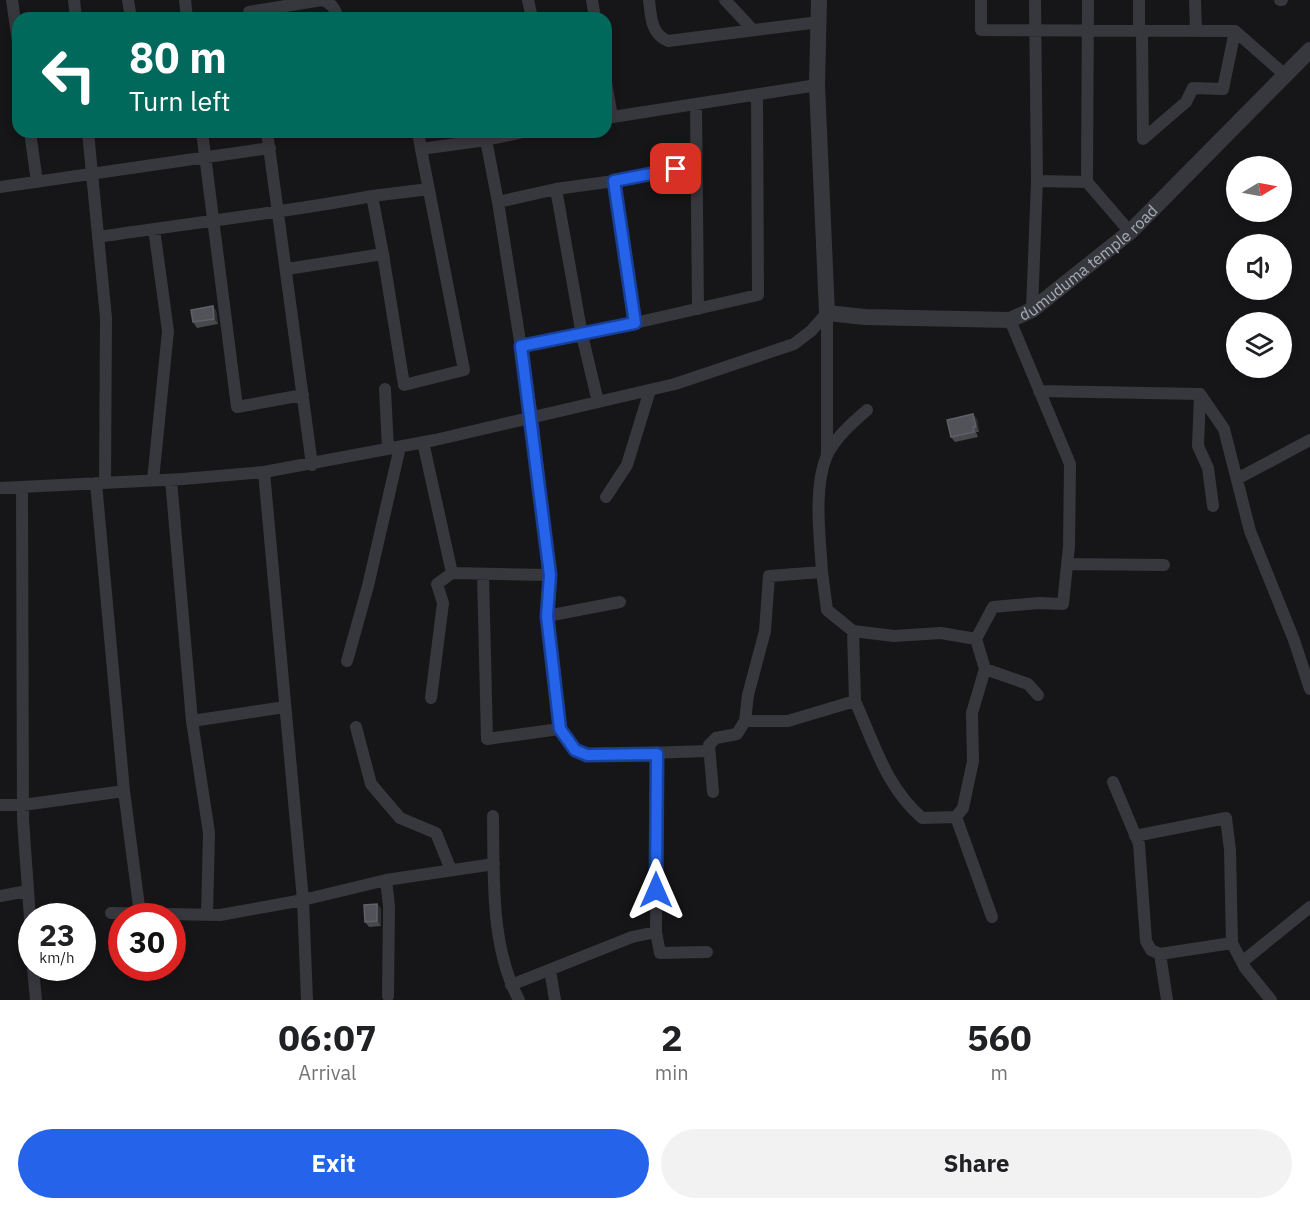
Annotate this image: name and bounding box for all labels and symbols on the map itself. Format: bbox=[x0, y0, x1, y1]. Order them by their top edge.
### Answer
pin bbox=[650, 143, 701, 194]
north arrow bbox=[1226, 156, 1292, 222]
street label: dumuduma temple road bbox=[1016, 200, 1162, 325]
position arrow bbox=[624, 858, 688, 922]
speed limit sign: 30 bbox=[108, 903, 186, 981]

